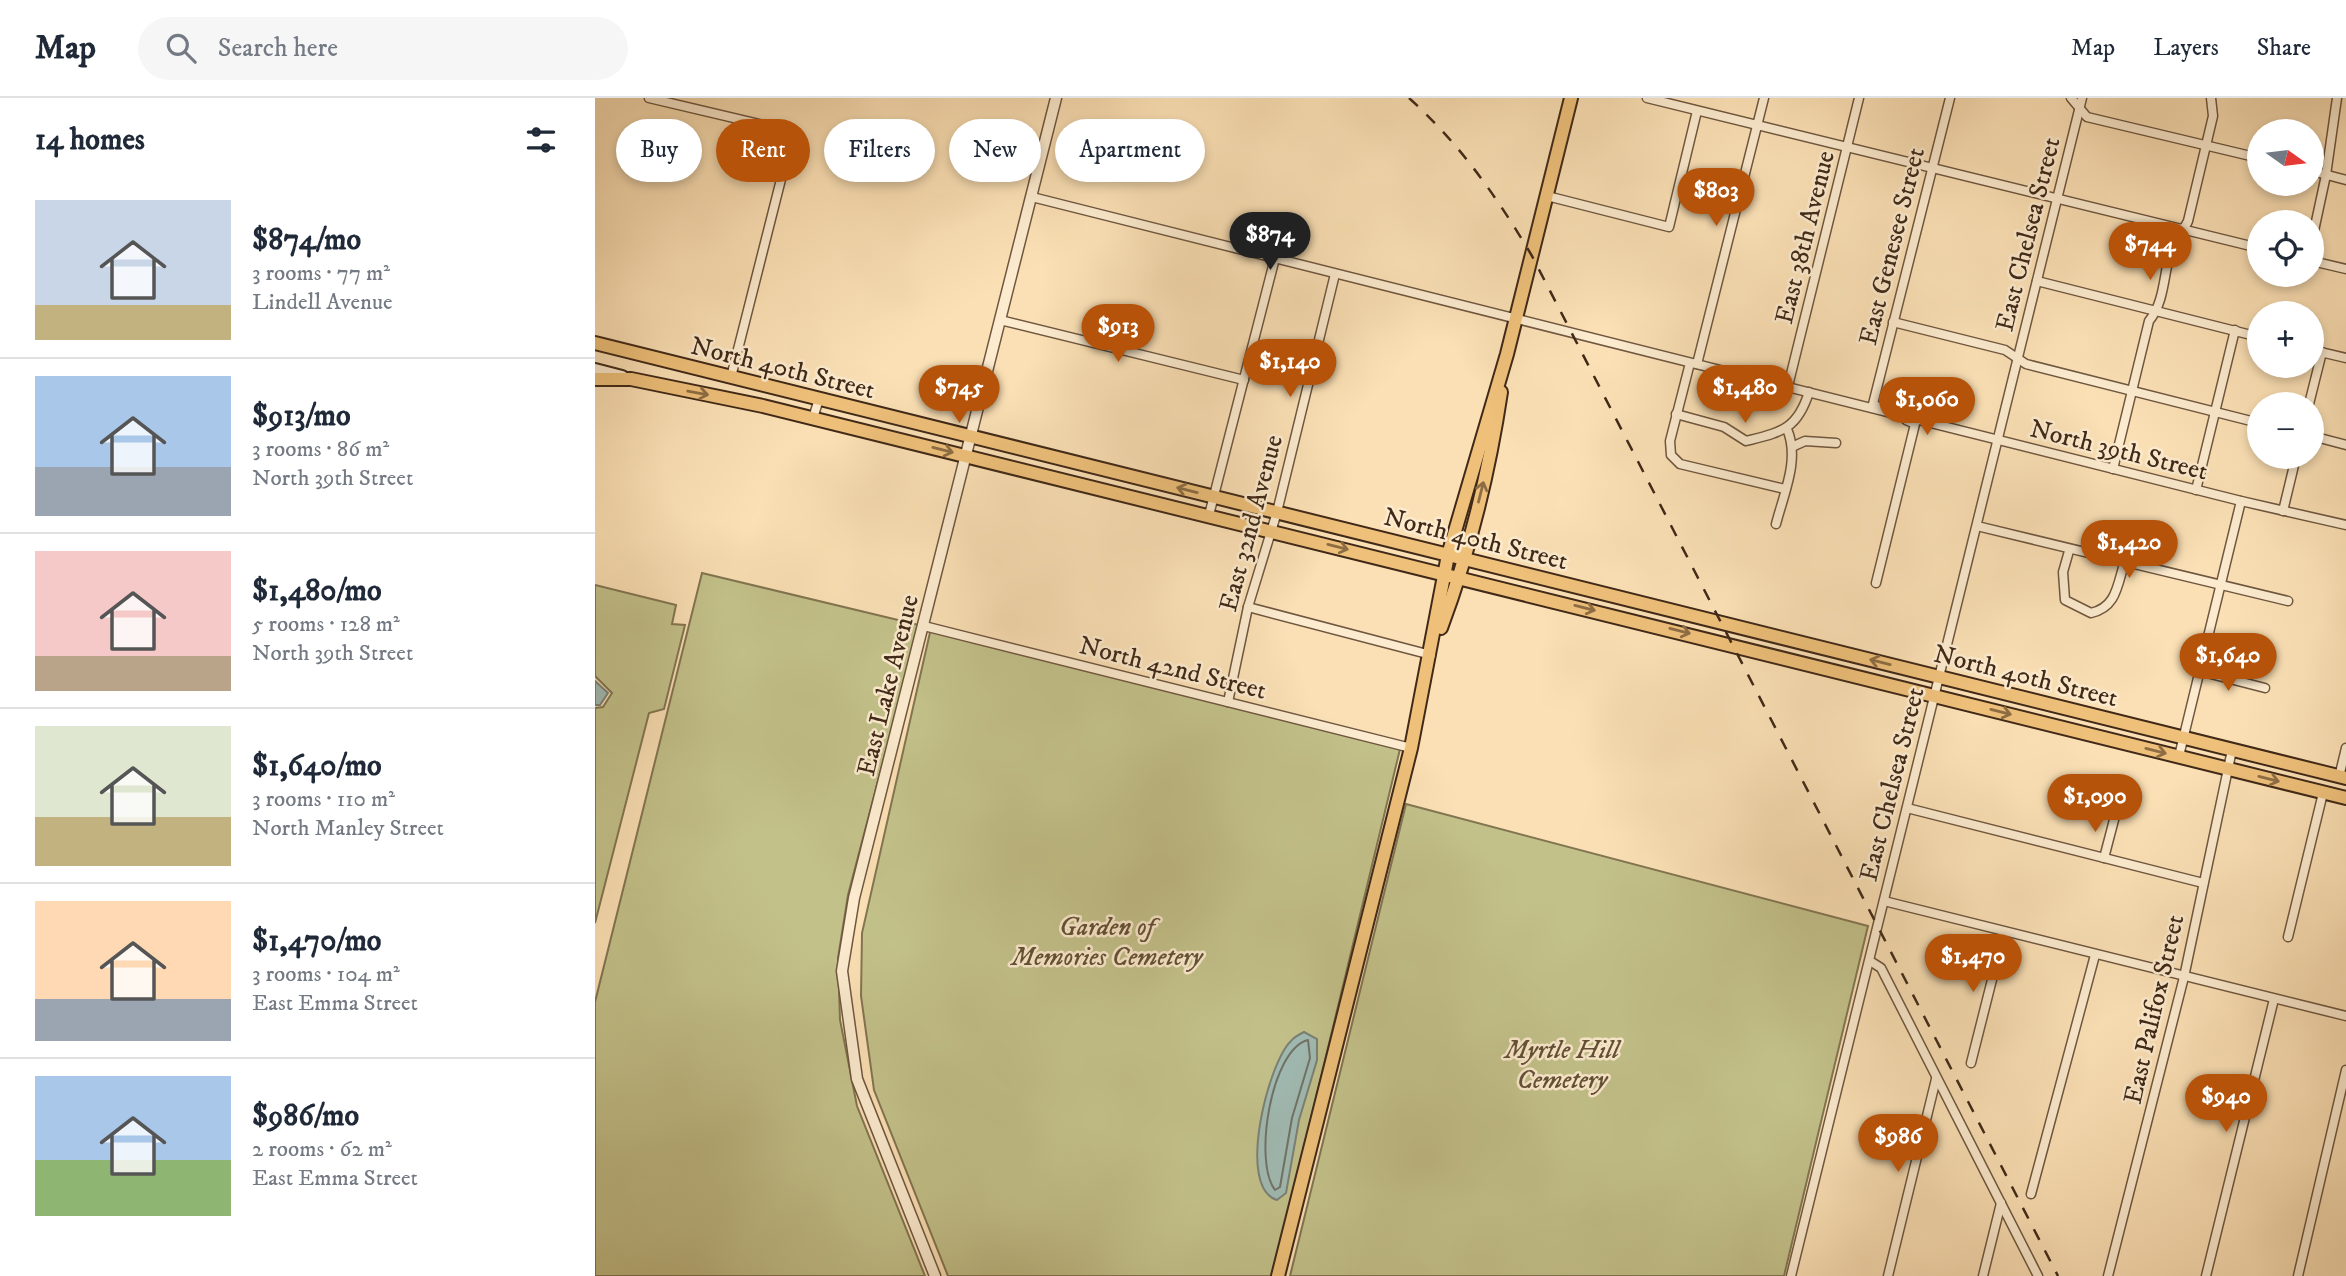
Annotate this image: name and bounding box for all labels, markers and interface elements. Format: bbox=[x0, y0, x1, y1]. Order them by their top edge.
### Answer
search box bbox=[138, 17, 628, 80]
text: Map bbox=[35, 28, 96, 69]
icon: search bbox=[162, 29, 200, 67]
text: Search here bbox=[218, 32, 338, 65]
text: Map bbox=[2071, 33, 2115, 63]
text: Layers bbox=[2153, 33, 2219, 63]
text: Share bbox=[2257, 33, 2311, 63]
chip: Buy bbox=[616, 119, 702, 182]
chip: Rent bbox=[716, 119, 810, 182]
chip: Filters bbox=[824, 119, 935, 182]
chip: New bbox=[949, 119, 1041, 182]
chip: Apartment bbox=[1055, 119, 1205, 182]
north arrow bbox=[2247, 119, 2324, 196]
map controls bbox=[2247, 119, 2324, 469]
icon: filters bbox=[522, 121, 560, 159]
text: 14 homes bbox=[35, 122, 145, 159]
street label: East Chelsea Street bbox=[1988, 134, 2069, 335]
street label: East Genesee Street bbox=[1852, 144, 1933, 349]
street label: East 38th Avenue bbox=[1768, 147, 1843, 327]
pin: $803 bbox=[1675, 169, 1757, 228]
text: $803 bbox=[1693, 176, 1739, 205]
button: locate bbox=[2247, 210, 2324, 287]
pin: $874 bbox=[1229, 212, 1311, 272]
text: $874 bbox=[1245, 220, 1295, 249]
text: $874/mo bbox=[252, 222, 361, 259]
pin: $744 bbox=[2109, 222, 2191, 282]
icon: home bbox=[91, 228, 175, 312]
text: $744 bbox=[2125, 230, 2175, 259]
text: 3 rooms · 77 m² bbox=[252, 259, 390, 288]
text: Lindell Avenue bbox=[252, 288, 393, 317]
button: + bbox=[2247, 301, 2324, 378]
pin: $913 bbox=[1077, 304, 1159, 364]
text: $913 bbox=[1098, 312, 1138, 341]
street label: North 40th Street bbox=[687, 330, 878, 407]
pin: $1,140 bbox=[1233, 340, 1347, 399]
text: $1,140 bbox=[1259, 347, 1321, 376]
pin: $745 bbox=[918, 366, 1000, 425]
pin: $1,480 bbox=[1688, 366, 1802, 425]
text: $745 bbox=[935, 373, 983, 402]
text: $1,480 bbox=[1713, 373, 1777, 402]
pin: $1,060 bbox=[1870, 378, 1984, 437]
text: $1,060 bbox=[1895, 385, 1959, 414]
one-way arrow bbox=[686, 387, 709, 400]
button: − bbox=[2247, 392, 2324, 469]
text: $913/mo bbox=[252, 398, 351, 435]
icon: home bbox=[91, 404, 175, 488]
street label: North 39th Street bbox=[2026, 412, 2211, 489]
street label: East 32nd Avenue bbox=[1212, 431, 1291, 615]
text: 3 rooms · 86 m² bbox=[252, 435, 389, 464]
one-way arrow bbox=[931, 444, 954, 457]
text: North 39th Street bbox=[252, 464, 413, 493]
one-way arrow bbox=[1475, 481, 1488, 504]
one-way arrow bbox=[1176, 483, 1199, 496]
street label: North 40th Street bbox=[1380, 501, 1571, 578]
pin: $1,420 bbox=[2072, 520, 2186, 580]
text: $1,420 bbox=[2097, 528, 2161, 557]
one-way arrow bbox=[1326, 541, 1349, 554]
text: $1,480/mo bbox=[252, 573, 382, 610]
icon: home bbox=[91, 579, 175, 663]
street label: East Lake Avenue bbox=[850, 591, 927, 779]
one-way arrow bbox=[1573, 602, 1596, 615]
text: 5 rooms · 128 m² bbox=[252, 610, 400, 639]
one-way arrow bbox=[1668, 625, 1691, 638]
street label: North 42nd Street bbox=[1076, 629, 1270, 708]
pin: $1,640 bbox=[2171, 634, 2285, 693]
street label: North 40th Street bbox=[1930, 638, 2121, 715]
text: North 39th Street bbox=[252, 639, 413, 668]
text: $1,640 bbox=[2196, 641, 2260, 670]
one-way arrow bbox=[1869, 655, 1892, 668]
street label: East Chelsea Street bbox=[1852, 684, 1933, 885]
one-way arrow bbox=[1989, 706, 2012, 719]
one-way arrow bbox=[2144, 745, 2167, 758]
text: $1,640/mo bbox=[252, 748, 382, 785]
icon: home bbox=[91, 754, 175, 838]
one-way arrow bbox=[2257, 773, 2280, 786]
pin: $1,090 bbox=[2038, 774, 2152, 834]
text: $1,090 bbox=[2063, 782, 2127, 811]
text: 3 rooms · 110 m² bbox=[252, 785, 395, 814]
text: North Manley Street bbox=[252, 814, 444, 843]
park label: Garden of Memories Cemetery bbox=[1010, 911, 1204, 974]
street label: East Palifox Street bbox=[2117, 911, 2192, 1107]
text: $1,470/mo bbox=[252, 923, 381, 960]
icon: home bbox=[91, 929, 175, 1013]
pin: $1,470 bbox=[1916, 934, 2030, 994]
text: $1,470 bbox=[1941, 942, 2005, 971]
text: 3 rooms · 104 m² bbox=[252, 960, 400, 989]
text: East Emma Street bbox=[252, 989, 418, 1018]
park label: Myrtle Hill Cemetery bbox=[1503, 1034, 1622, 1097]
pin: $940 bbox=[2185, 1074, 2267, 1134]
text: $940 bbox=[2201, 1082, 2251, 1111]
text: $986/mo bbox=[252, 1098, 359, 1135]
icon: home bbox=[91, 1104, 175, 1188]
pin: $986 bbox=[1857, 1114, 1939, 1174]
text: $986 bbox=[1874, 1122, 1922, 1151]
text: 2 rooms · 62 m² bbox=[252, 1135, 392, 1164]
text: East Emma Street bbox=[252, 1164, 418, 1193]

